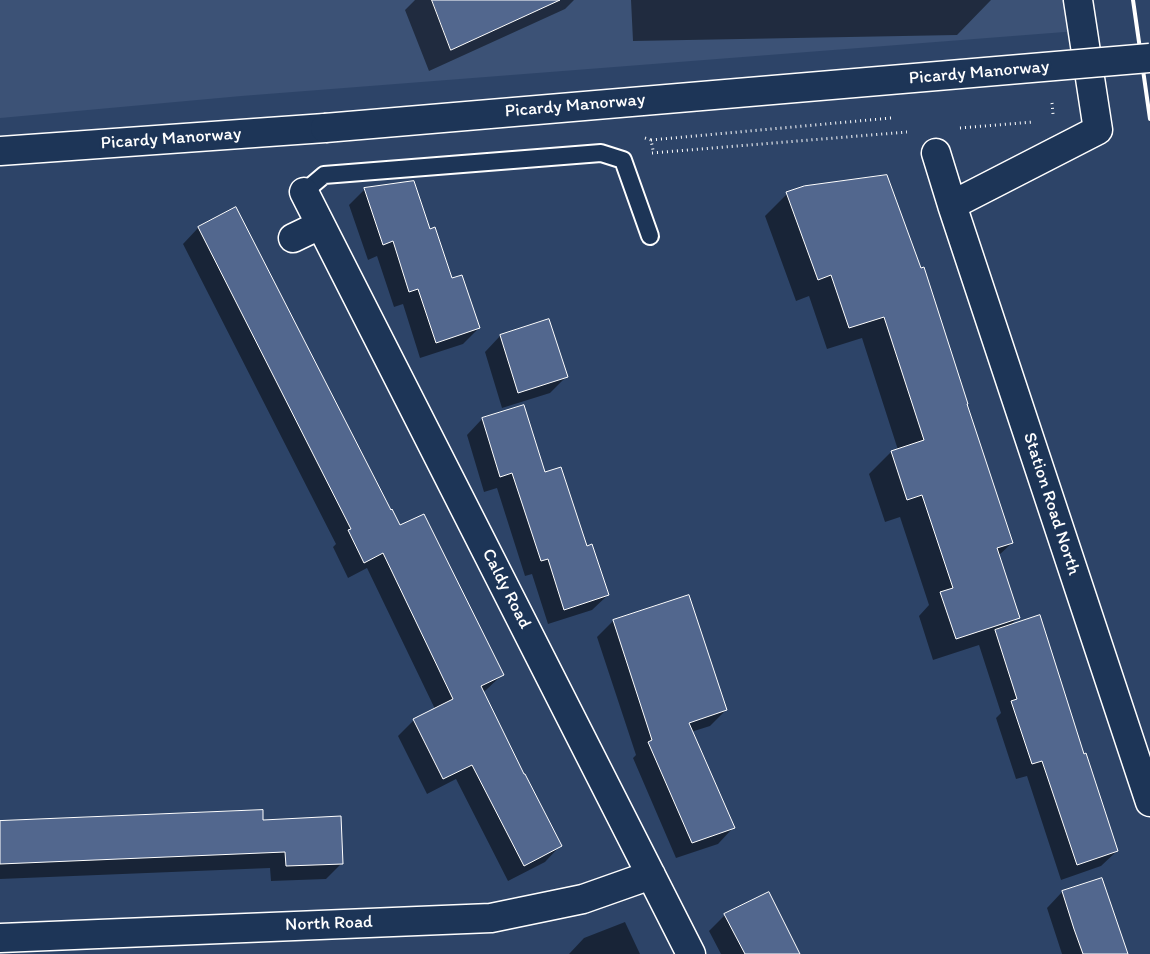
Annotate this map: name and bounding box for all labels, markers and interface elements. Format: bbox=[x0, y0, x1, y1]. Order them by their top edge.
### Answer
street label: Picardy Manorway bbox=[908, 56, 1050, 90]
street label: Picardy Manorway bbox=[504, 89, 646, 123]
street label: Picardy Manorway bbox=[100, 123, 242, 155]
street label: Station Road North bbox=[1018, 430, 1084, 578]
street label: Caldy Road bbox=[477, 545, 535, 633]
street label: North Road bbox=[285, 912, 373, 936]

